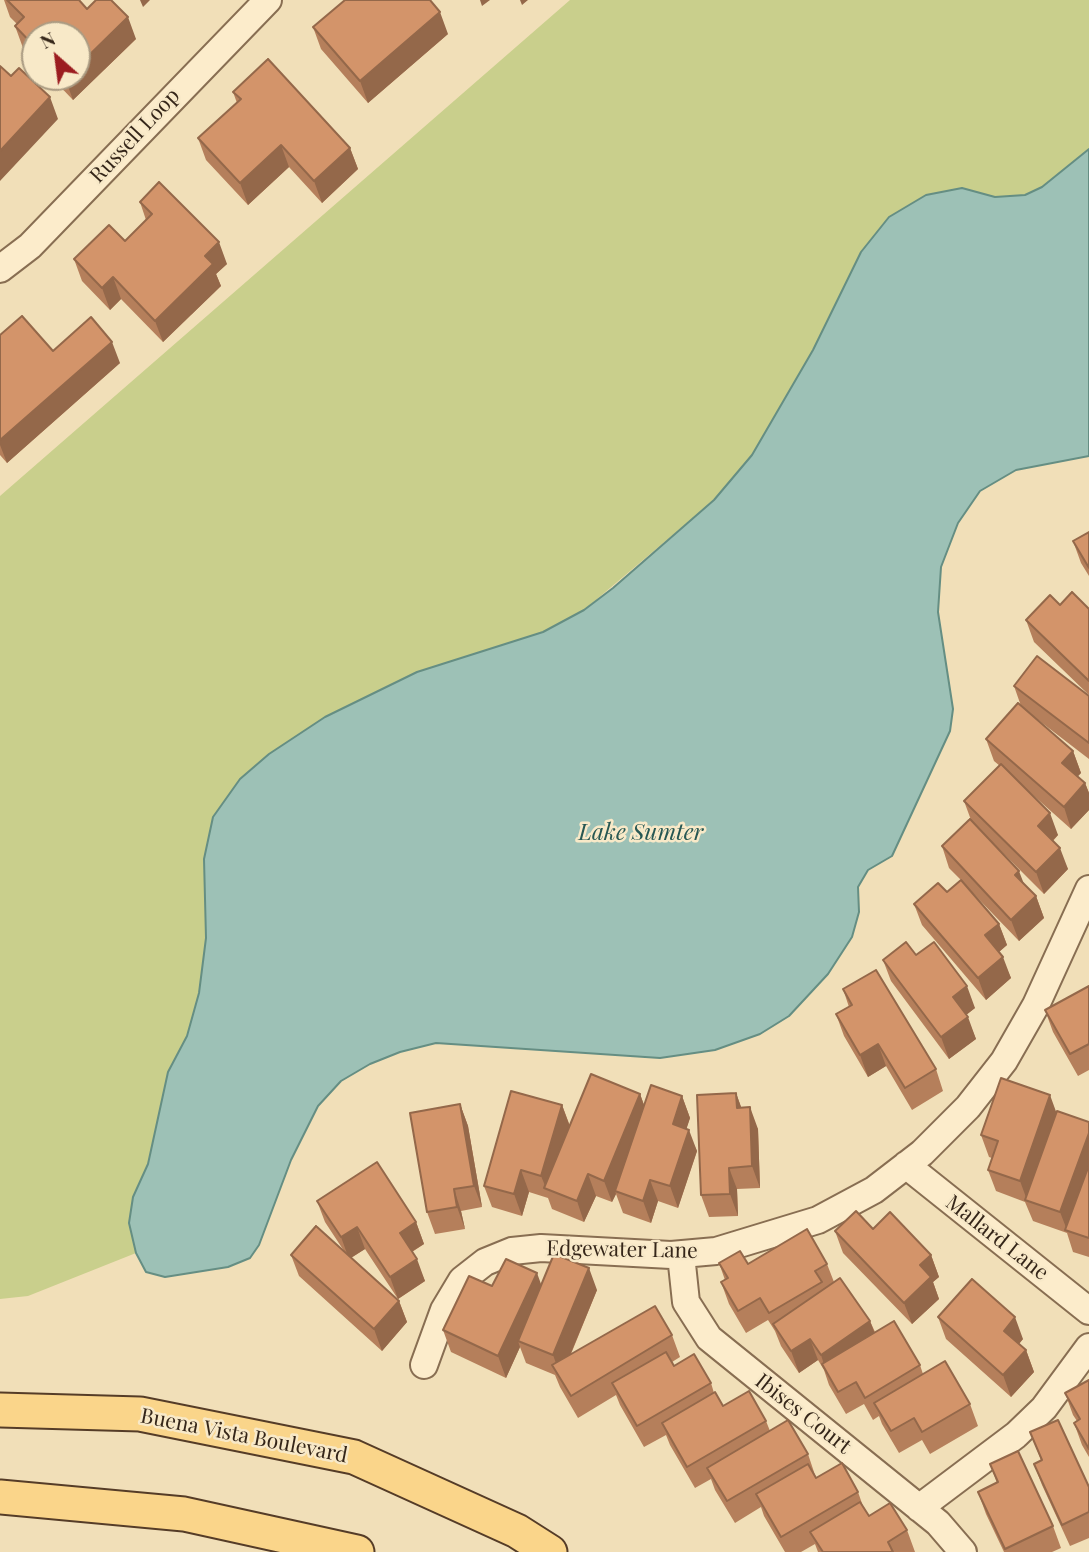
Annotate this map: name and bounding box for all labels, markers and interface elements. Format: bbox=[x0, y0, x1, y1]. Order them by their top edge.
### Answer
north arrow bbox=[21, 21, 91, 91]
text: N bbox=[35, 25, 59, 54]
street label: Russell Loop bbox=[85, 84, 185, 188]
water label: Lake Sumter bbox=[579, 819, 703, 847]
street label: Mallard Lane bbox=[941, 1190, 1053, 1286]
street label: Edgewater Lane bbox=[546, 1236, 698, 1264]
street label: Ibises Court bbox=[750, 1369, 856, 1459]
street label: Buena Vista Boulevard bbox=[138, 1404, 350, 1468]

